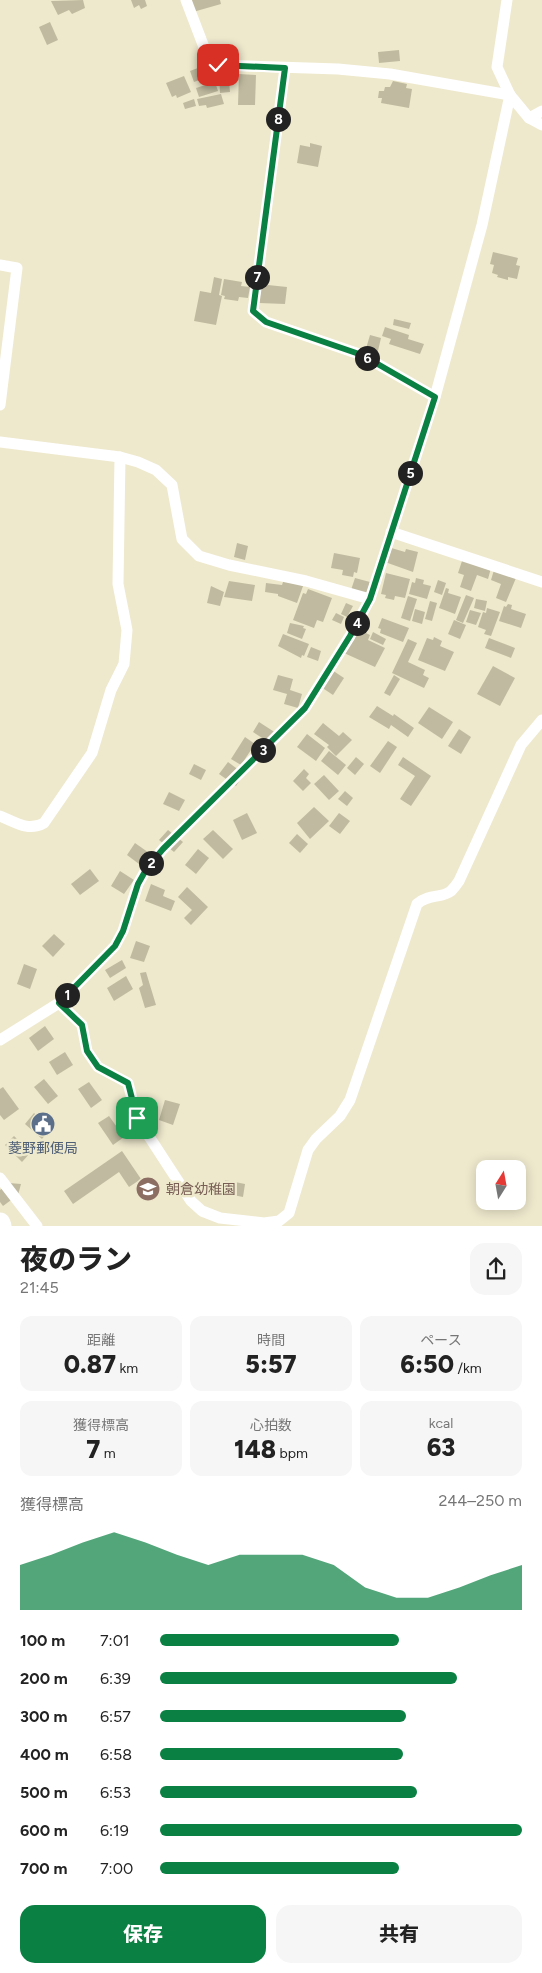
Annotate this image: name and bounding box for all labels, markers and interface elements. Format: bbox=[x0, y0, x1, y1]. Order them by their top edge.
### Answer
pin bbox=[197, 44, 239, 86]
icon: check bbox=[204, 51, 232, 79]
pin: 8 bbox=[266, 106, 290, 132]
text: 8 bbox=[274, 111, 283, 128]
pin: 7 bbox=[244, 264, 270, 290]
text: 7 bbox=[254, 269, 261, 286]
pin: 6 bbox=[354, 346, 380, 370]
text: 6 bbox=[363, 350, 372, 367]
pin: 5 bbox=[398, 460, 422, 486]
text: 5 bbox=[406, 465, 415, 482]
pin: 4 bbox=[344, 610, 370, 636]
text: 4 bbox=[353, 615, 362, 632]
pin: 3 bbox=[250, 738, 276, 762]
text: 3 bbox=[260, 742, 267, 759]
pin: 2 bbox=[138, 850, 164, 876]
text: 2 bbox=[147, 855, 156, 872]
pin: 1 bbox=[54, 982, 80, 1008]
text: 1 bbox=[65, 987, 70, 1004]
pin bbox=[116, 1097, 158, 1139]
icon: arrive bbox=[123, 1104, 151, 1132]
public building icon: 菱野郵便局 bbox=[30, 1111, 56, 1137]
place label: 菱野郵便局 bbox=[8, 1140, 78, 1157]
north arrow bbox=[476, 1160, 526, 1210]
map controls bbox=[476, 1160, 526, 1210]
school or university icon: 朝倉幼稚園 bbox=[135, 1176, 161, 1202]
place label: 朝倉幼稚園 bbox=[166, 1181, 236, 1198]
text: 夜のラン bbox=[20, 1242, 132, 1276]
button: share bbox=[470, 1243, 522, 1295]
text: 21:45 bbox=[20, 1278, 59, 1297]
text: 距離 bbox=[87, 1332, 115, 1349]
text: 時間 bbox=[257, 1332, 285, 1349]
text: ペース bbox=[420, 1332, 462, 1349]
text: 0.87 bbox=[64, 1349, 116, 1379]
text: 5:57 bbox=[245, 1349, 297, 1379]
text: 6:50 bbox=[400, 1349, 454, 1379]
text: km bbox=[116, 1360, 138, 1377]
text: /km bbox=[454, 1360, 482, 1377]
text: kcal bbox=[429, 1415, 453, 1432]
text: 獲得標高 bbox=[73, 1417, 129, 1434]
text: 心拍数 bbox=[250, 1417, 292, 1434]
text: 63 bbox=[427, 1432, 455, 1462]
text: 7 bbox=[86, 1434, 100, 1464]
text: 148 bbox=[234, 1434, 276, 1464]
text: m bbox=[100, 1445, 116, 1462]
text: bpm bbox=[276, 1445, 308, 1462]
text: 244–250 m bbox=[438, 1491, 522, 1510]
text: 獲得標高 bbox=[20, 1495, 84, 1514]
text: 100 m bbox=[20, 1631, 65, 1650]
text: 7:01 bbox=[100, 1631, 130, 1650]
text: 200 m bbox=[20, 1669, 68, 1688]
text: 6:39 bbox=[100, 1669, 131, 1688]
text: 300 m bbox=[20, 1707, 67, 1726]
text: 6:57 bbox=[100, 1707, 131, 1726]
text: 400 m bbox=[20, 1745, 69, 1764]
text: 6:58 bbox=[100, 1745, 132, 1764]
text: 500 m bbox=[20, 1783, 68, 1802]
text: 6:53 bbox=[100, 1783, 131, 1802]
text: 600 m bbox=[20, 1821, 68, 1840]
text: 6:19 bbox=[100, 1821, 129, 1840]
text: 700 m bbox=[20, 1859, 67, 1878]
text: 7:00 bbox=[100, 1859, 133, 1878]
button: 保存 bbox=[20, 1905, 266, 1963]
button: 共有 bbox=[276, 1905, 522, 1963]

